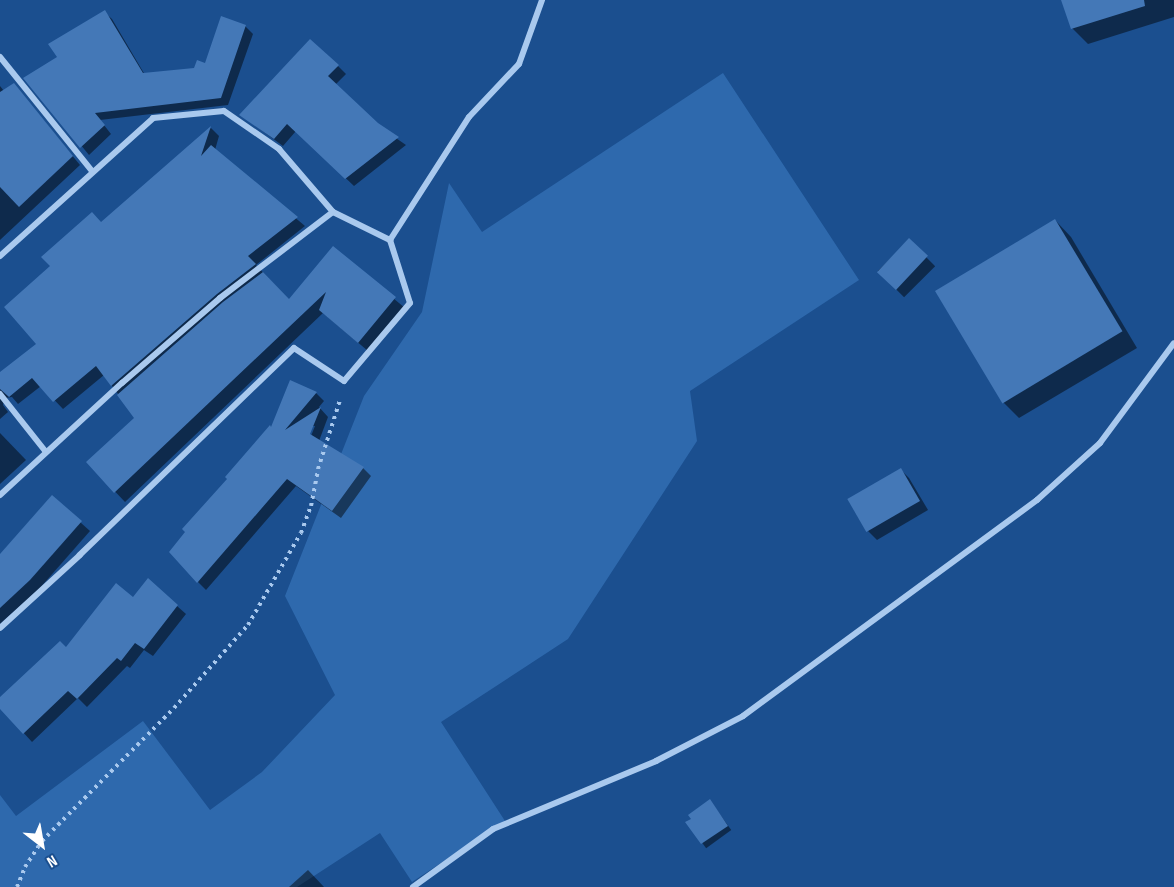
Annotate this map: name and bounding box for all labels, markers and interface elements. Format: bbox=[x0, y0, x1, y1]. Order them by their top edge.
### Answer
north arrow bbox=[12, 815, 72, 875]
text: N bbox=[43, 851, 60, 871]

